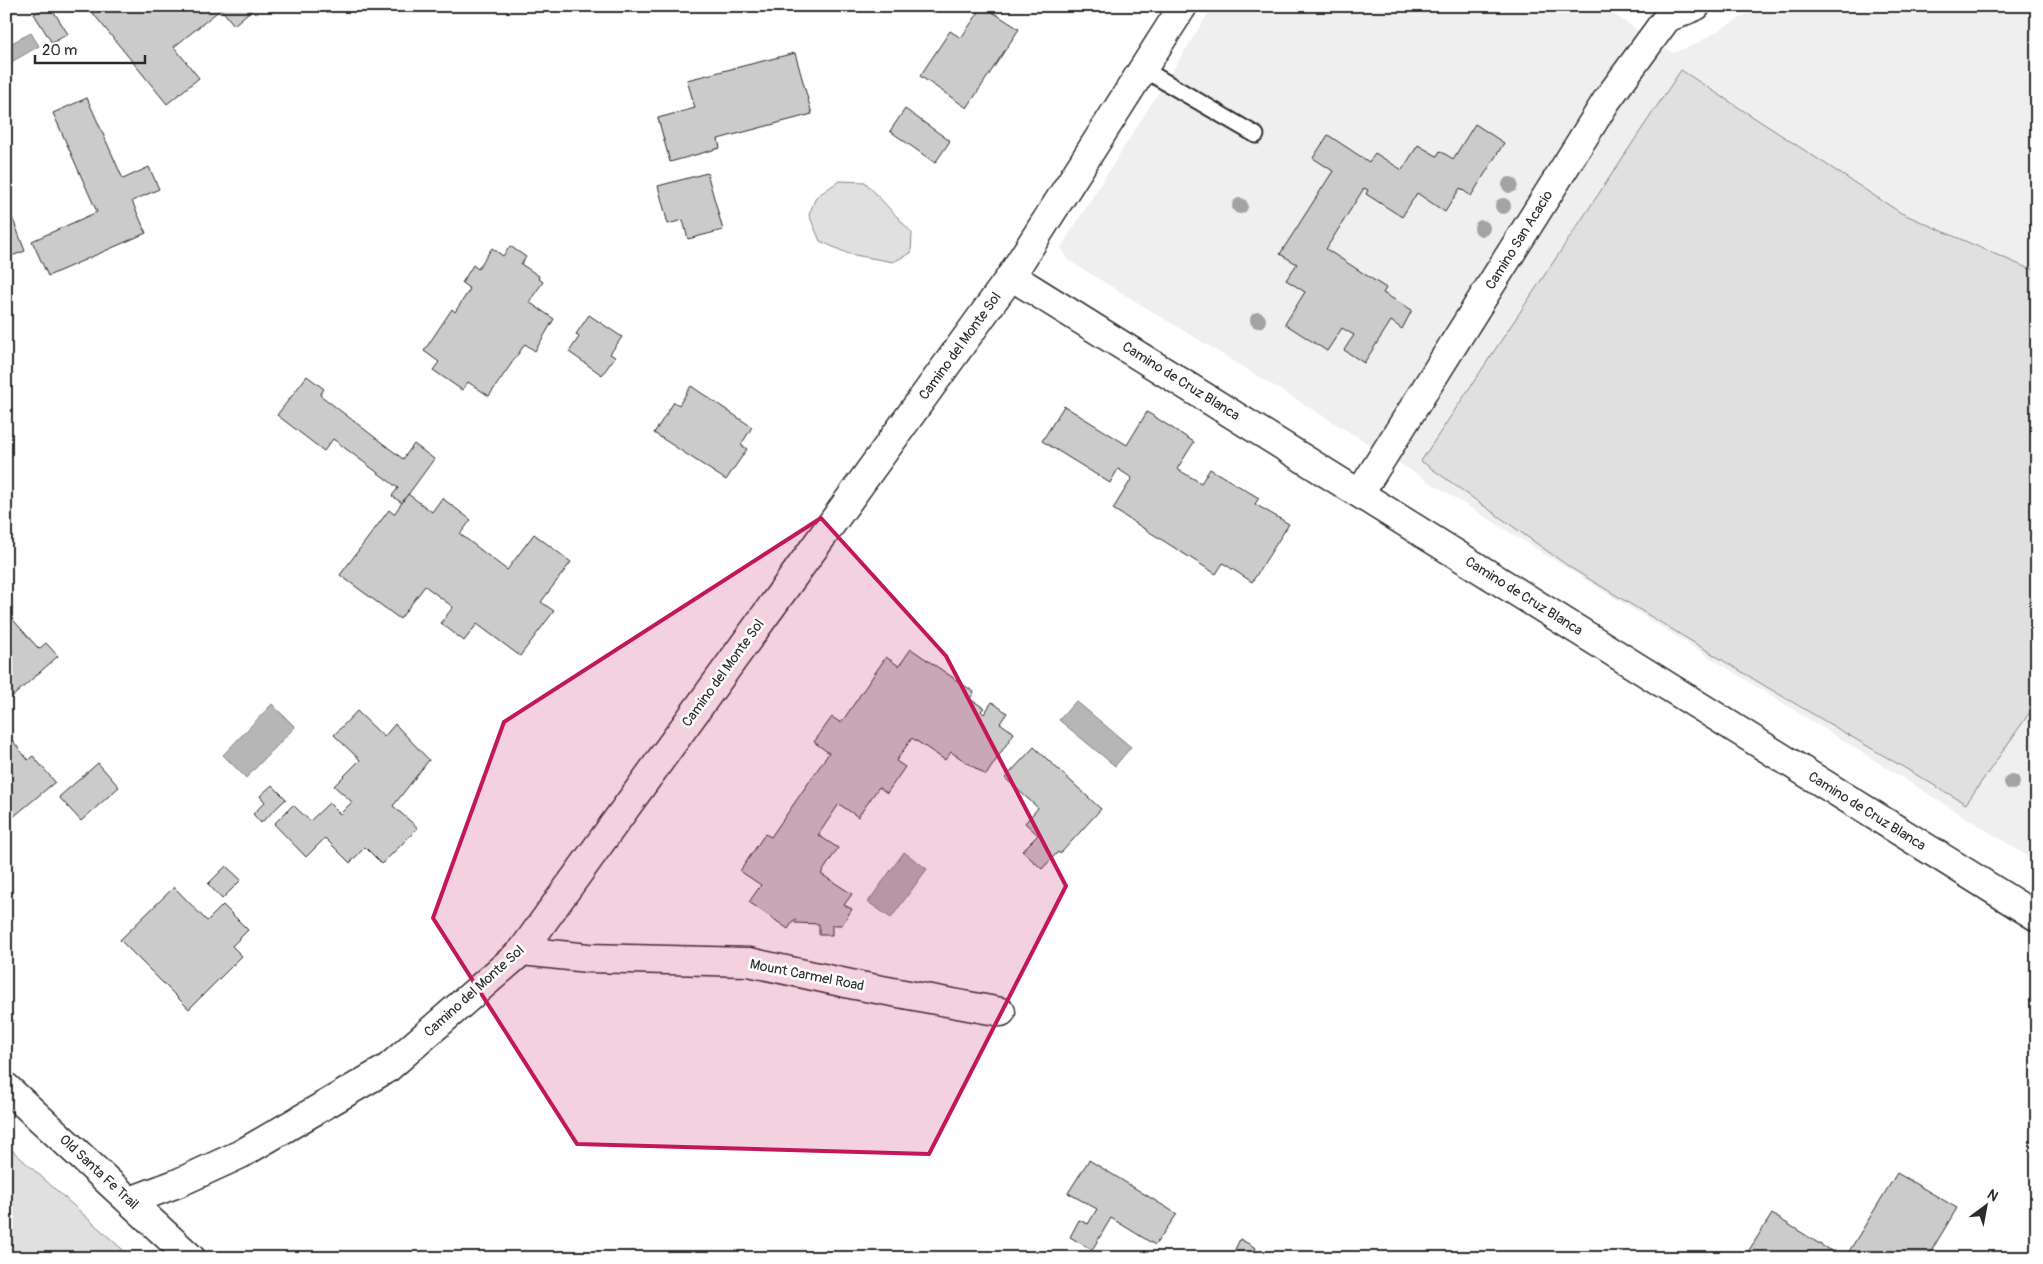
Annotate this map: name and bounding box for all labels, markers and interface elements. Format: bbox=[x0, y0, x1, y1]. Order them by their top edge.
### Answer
scale bar bbox=[35, 32, 145, 64]
text: 20 m bbox=[42, 41, 77, 60]
street label: Camino San Acacio bbox=[1482, 187, 1557, 293]
street label: Camino del Monte Sol bbox=[915, 289, 1005, 403]
street label: Camino de Cruz Blanca bbox=[1119, 338, 1243, 424]
street label: Camino de Cruz Blanca bbox=[1462, 553, 1586, 639]
street label: Camino del Monte Sol bbox=[678, 616, 768, 730]
street label: Camino de Cruz Blanca bbox=[1805, 768, 1929, 854]
street label: Camino del Monte Sol bbox=[420, 942, 528, 1040]
street label: Mount Carmel Road bbox=[748, 956, 866, 994]
street label: Old Santa Fe Trail bbox=[56, 1131, 142, 1213]
north arrow bbox=[1960, 1182, 2010, 1232]
text: N bbox=[1984, 1186, 2001, 1205]

